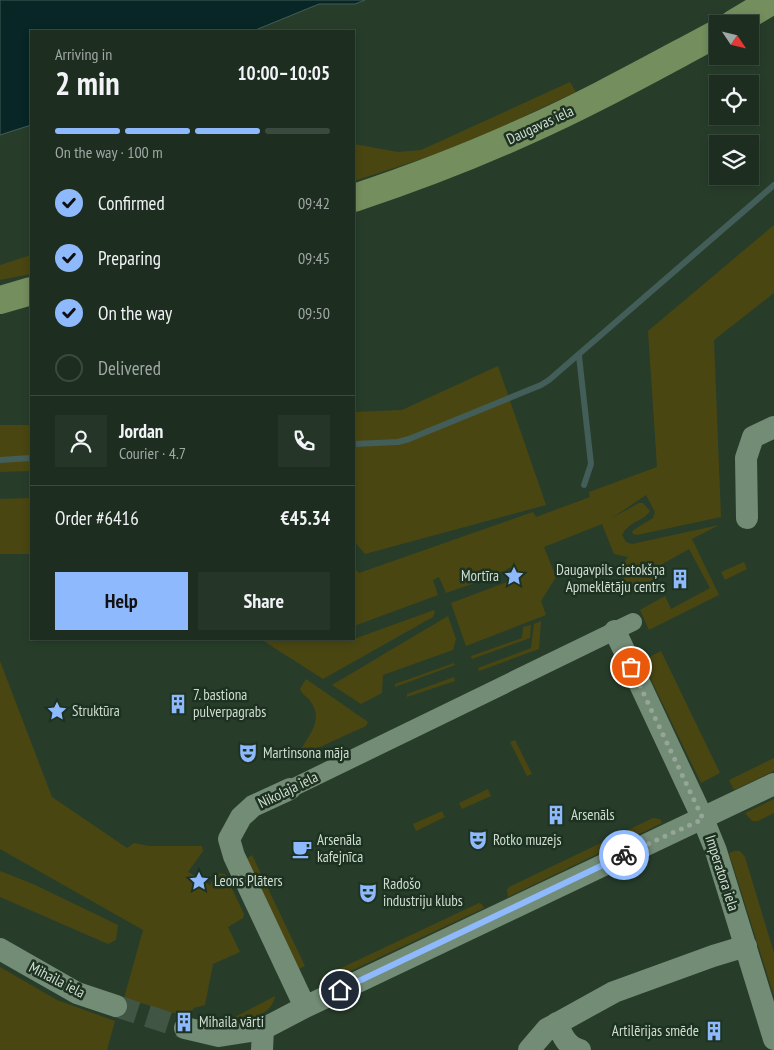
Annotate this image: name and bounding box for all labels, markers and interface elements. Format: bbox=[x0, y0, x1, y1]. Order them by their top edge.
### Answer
north arrow bbox=[709, 15, 759, 65]
map controls bbox=[709, 15, 759, 185]
text: Arriving in bbox=[55, 44, 112, 64]
text: 10:00–10:05 bbox=[237, 61, 330, 85]
text: 2 min bbox=[55, 62, 120, 104]
button: locate bbox=[709, 75, 759, 125]
street label: Daugavas iela bbox=[503, 101, 576, 148]
button: layers bbox=[709, 135, 759, 185]
text: On the way · 100 m bbox=[55, 142, 163, 162]
icon: check bbox=[55, 189, 83, 217]
text: Confirmed bbox=[98, 191, 165, 215]
text: 09:42 bbox=[298, 193, 330, 213]
icon: check bbox=[55, 244, 83, 272]
text: Preparing bbox=[98, 246, 161, 270]
text: 09:45 bbox=[298, 248, 330, 268]
icon: check bbox=[55, 299, 83, 327]
text: On the way bbox=[98, 301, 172, 325]
text: 09:50 bbox=[298, 303, 330, 323]
text: Delivered bbox=[98, 356, 161, 380]
button: person bbox=[55, 415, 107, 467]
button: phone bbox=[278, 415, 330, 467]
text: Jordan bbox=[119, 419, 163, 443]
text: Courier · 4.7 bbox=[119, 443, 186, 463]
text: Order #6416 bbox=[55, 506, 139, 530]
text: €45.34 bbox=[281, 506, 330, 530]
place label: Daugavpils cietokšņa Apmeklētāju centrs bbox=[556, 560, 665, 596]
place icon: Mortīra bbox=[503, 565, 525, 587]
place label: Mortīra bbox=[461, 566, 499, 585]
building icon: Daugavpils cietokšņa Apmeklētāju centrs bbox=[669, 568, 691, 590]
button: Help bbox=[55, 572, 188, 630]
button: Share bbox=[198, 572, 330, 630]
pin bbox=[610, 646, 652, 688]
icon: bag bbox=[617, 653, 645, 681]
place label: 7. bastiona pulverpagrabs bbox=[193, 685, 266, 721]
building icon: 7. bastiona pulverpagrabs bbox=[167, 693, 189, 715]
place icon: Struktūra bbox=[46, 700, 68, 722]
place label: Struktūra bbox=[72, 701, 120, 720]
theatre icon: Martinsona māja bbox=[237, 742, 259, 764]
place label: Martinsona māja bbox=[263, 743, 349, 762]
street label: Nikolaja iela bbox=[255, 767, 321, 812]
building icon: Arsenāls bbox=[545, 804, 567, 826]
place label: Arsenāls bbox=[571, 805, 615, 824]
theatre icon: Rotko muzejs bbox=[467, 829, 489, 851]
place label: Arsenāla kafejnīca bbox=[317, 830, 363, 866]
place label: Rotko muzejs bbox=[493, 830, 562, 849]
courier bbox=[599, 830, 649, 880]
street label: Imperatora iela bbox=[701, 832, 744, 913]
cafe icon: Arsenāla kafejnīca bbox=[291, 838, 313, 860]
icon: bike bbox=[610, 841, 638, 869]
place icon: Leons Plāters bbox=[188, 870, 210, 892]
place label: Leons Plāters bbox=[214, 871, 283, 890]
place label: Radošo industriju klubs bbox=[383, 874, 463, 910]
theatre icon: Radošo industriju klubs bbox=[357, 882, 379, 904]
street label: Mihaila iela bbox=[26, 957, 88, 1002]
pin bbox=[319, 969, 361, 1011]
icon: home bbox=[326, 976, 354, 1004]
building icon: Mihaila vārti bbox=[173, 1011, 195, 1033]
place label: Mihaila vārti bbox=[199, 1012, 264, 1031]
building icon: Artilērijas smēde bbox=[703, 1020, 725, 1042]
place label: Artilērijas smēde bbox=[612, 1021, 699, 1040]

